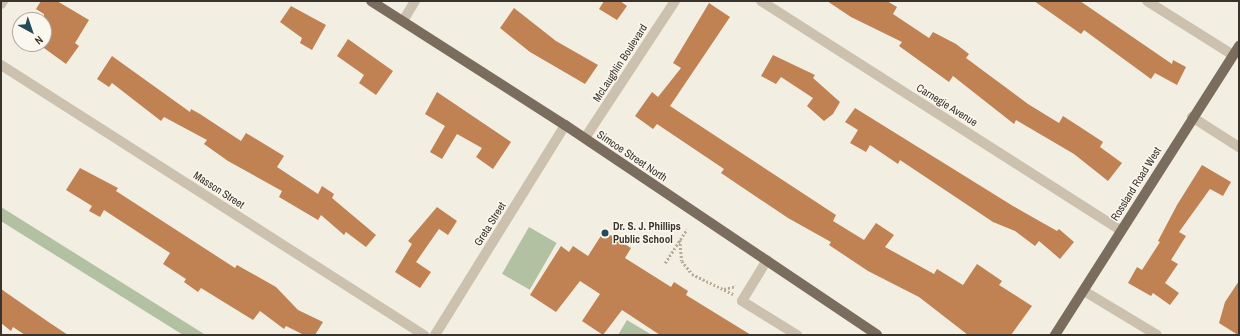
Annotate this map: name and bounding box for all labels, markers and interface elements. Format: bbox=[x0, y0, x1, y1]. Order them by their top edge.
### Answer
north arrow bbox=[12, 12, 52, 52]
street label: McLaughlin Boulevard bbox=[590, 22, 650, 104]
text: N bbox=[32, 33, 46, 48]
street label: Carnegie Avenue bbox=[914, 81, 980, 129]
street label: Simcoe Street North bbox=[594, 128, 670, 184]
street label: Rossland Road West bbox=[1108, 145, 1164, 223]
street label: Masson Street bbox=[191, 169, 247, 211]
street label: Greta Street bbox=[471, 200, 509, 248]
place label: Dr. S. J. Phillips Public School bbox=[613, 220, 681, 246]
marker: Dr. S. J. Phillips Public School bbox=[600, 228, 610, 238]

